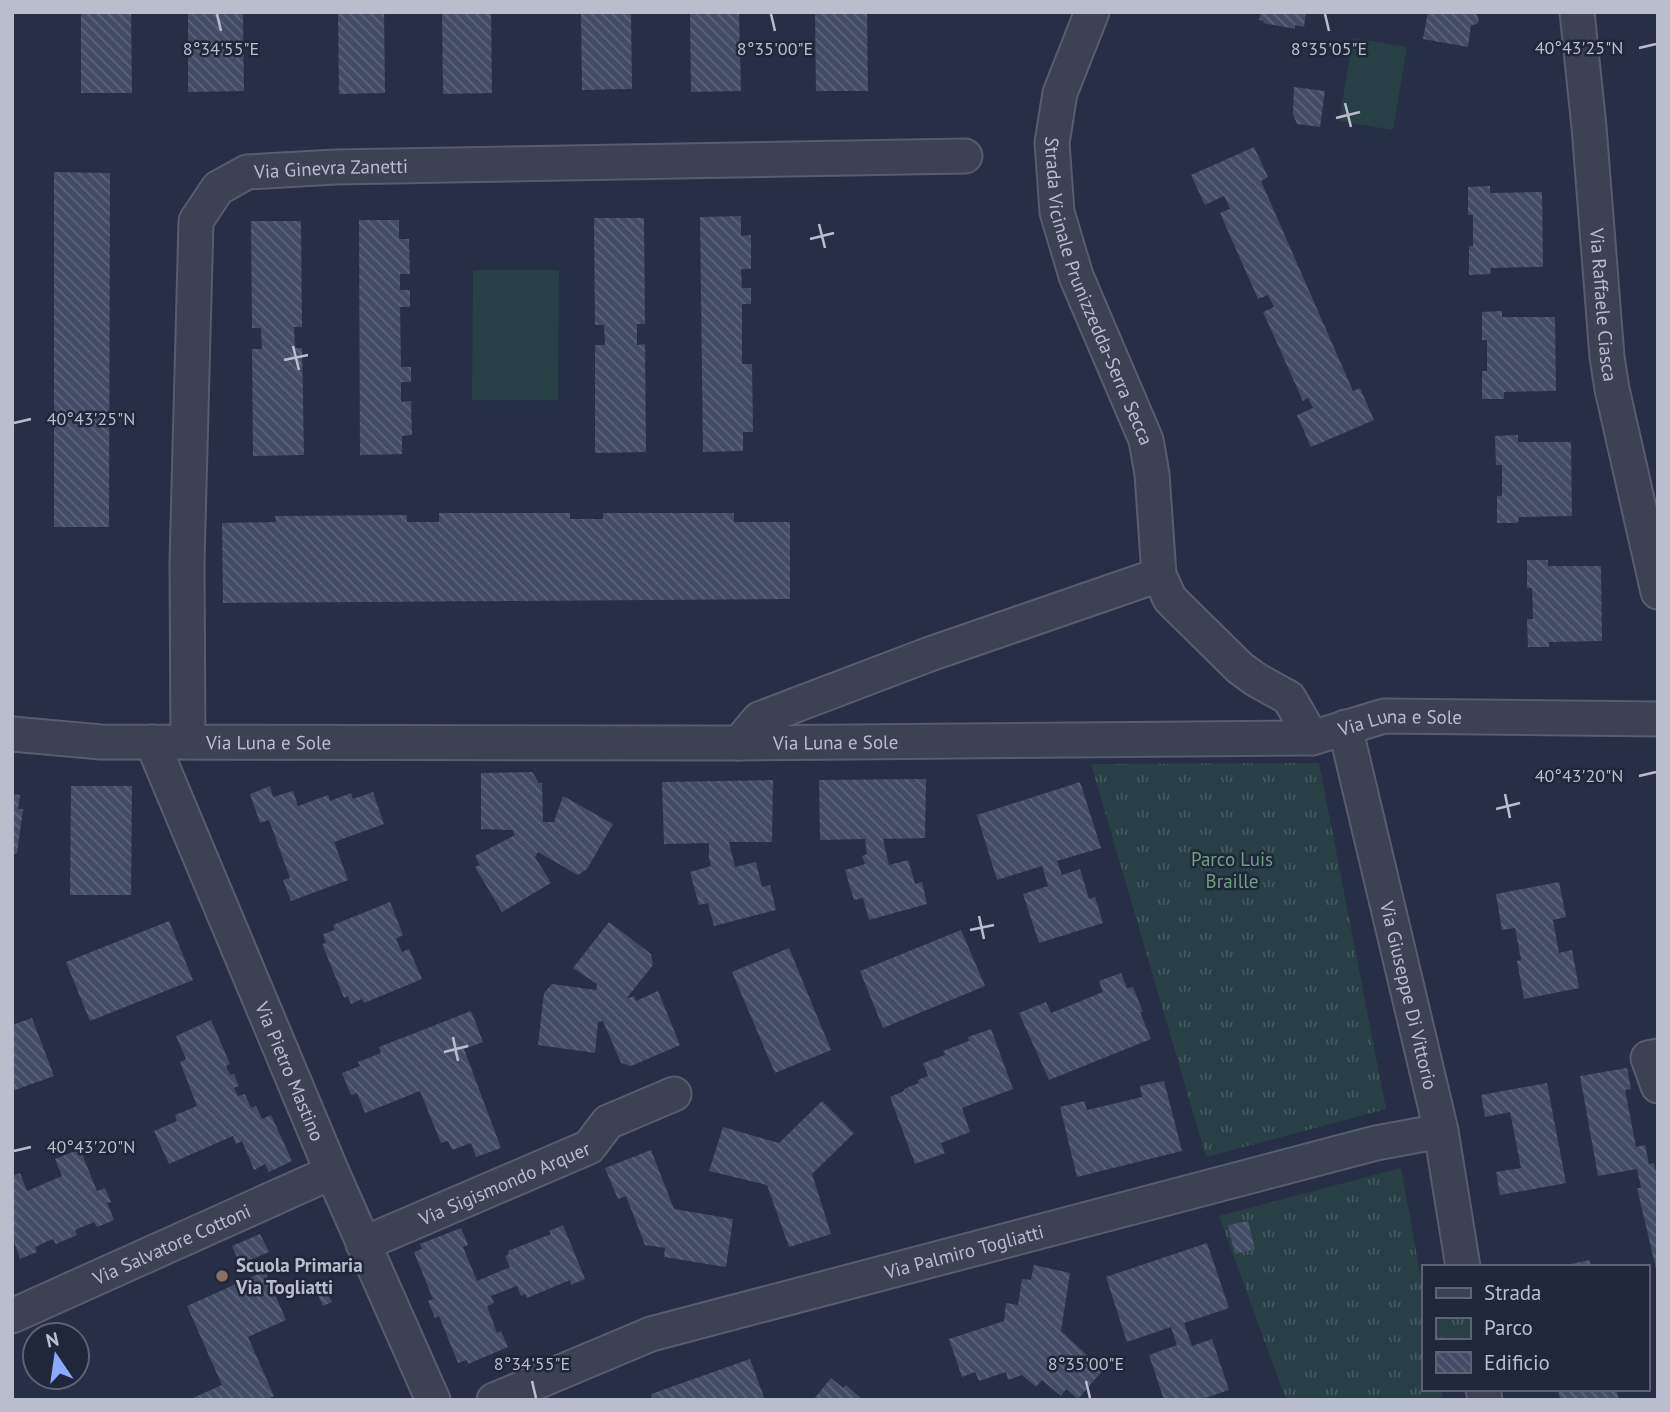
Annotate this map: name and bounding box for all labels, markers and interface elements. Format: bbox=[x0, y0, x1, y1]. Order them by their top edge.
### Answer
text: 40°43'25"N bbox=[1535, 36, 1623, 59]
text: 8°34'55"E bbox=[183, 37, 259, 60]
text: 8°35'00"E bbox=[737, 37, 813, 60]
text: 8°35'05"E bbox=[1291, 37, 1367, 60]
street label: Strada Vicinale Prunizzedda-Serra Secca bbox=[1040, 135, 1159, 449]
street label: Via Ginevra Zanetti bbox=[252, 154, 408, 184]
street label: Via Raffaele Ciasca bbox=[1585, 226, 1623, 383]
text: 40°43'25"N bbox=[47, 407, 135, 430]
street label: Via Luna e Sole bbox=[1334, 704, 1462, 742]
street label: Via Luna e Sole bbox=[205, 730, 331, 754]
street label: Via Luna e Sole bbox=[772, 730, 898, 755]
text: 40°43'20"N bbox=[1535, 764, 1623, 787]
park label: Parco Luis Braille bbox=[1191, 847, 1273, 893]
street label: Via Giuseppe Di Vittorio bbox=[1375, 898, 1443, 1092]
street label: Via Pietro Mastino bbox=[250, 997, 330, 1144]
text: 40°43'20"N bbox=[47, 1135, 135, 1158]
street label: Via Sigismondo Arquer bbox=[414, 1136, 594, 1231]
street label: Via Salvatore Cottoni bbox=[88, 1198, 254, 1291]
street label: Via Palmiro Togliatti bbox=[881, 1219, 1046, 1284]
place label: Scuola Primaria Via Togliatti bbox=[235, 1253, 363, 1299]
legend bbox=[1422, 1265, 1649, 1391]
marker: Scuola Primaria Via Togliatti bbox=[214, 1268, 230, 1284]
text: Strada bbox=[1484, 1279, 1542, 1306]
text: Parco bbox=[1484, 1314, 1533, 1341]
north arrow bbox=[21, 1321, 91, 1391]
text: N bbox=[43, 1326, 61, 1353]
text: Edificio bbox=[1484, 1349, 1550, 1376]
text: 8°34'55"E bbox=[494, 1352, 570, 1375]
text: 8°35'00"E bbox=[1048, 1352, 1124, 1375]

